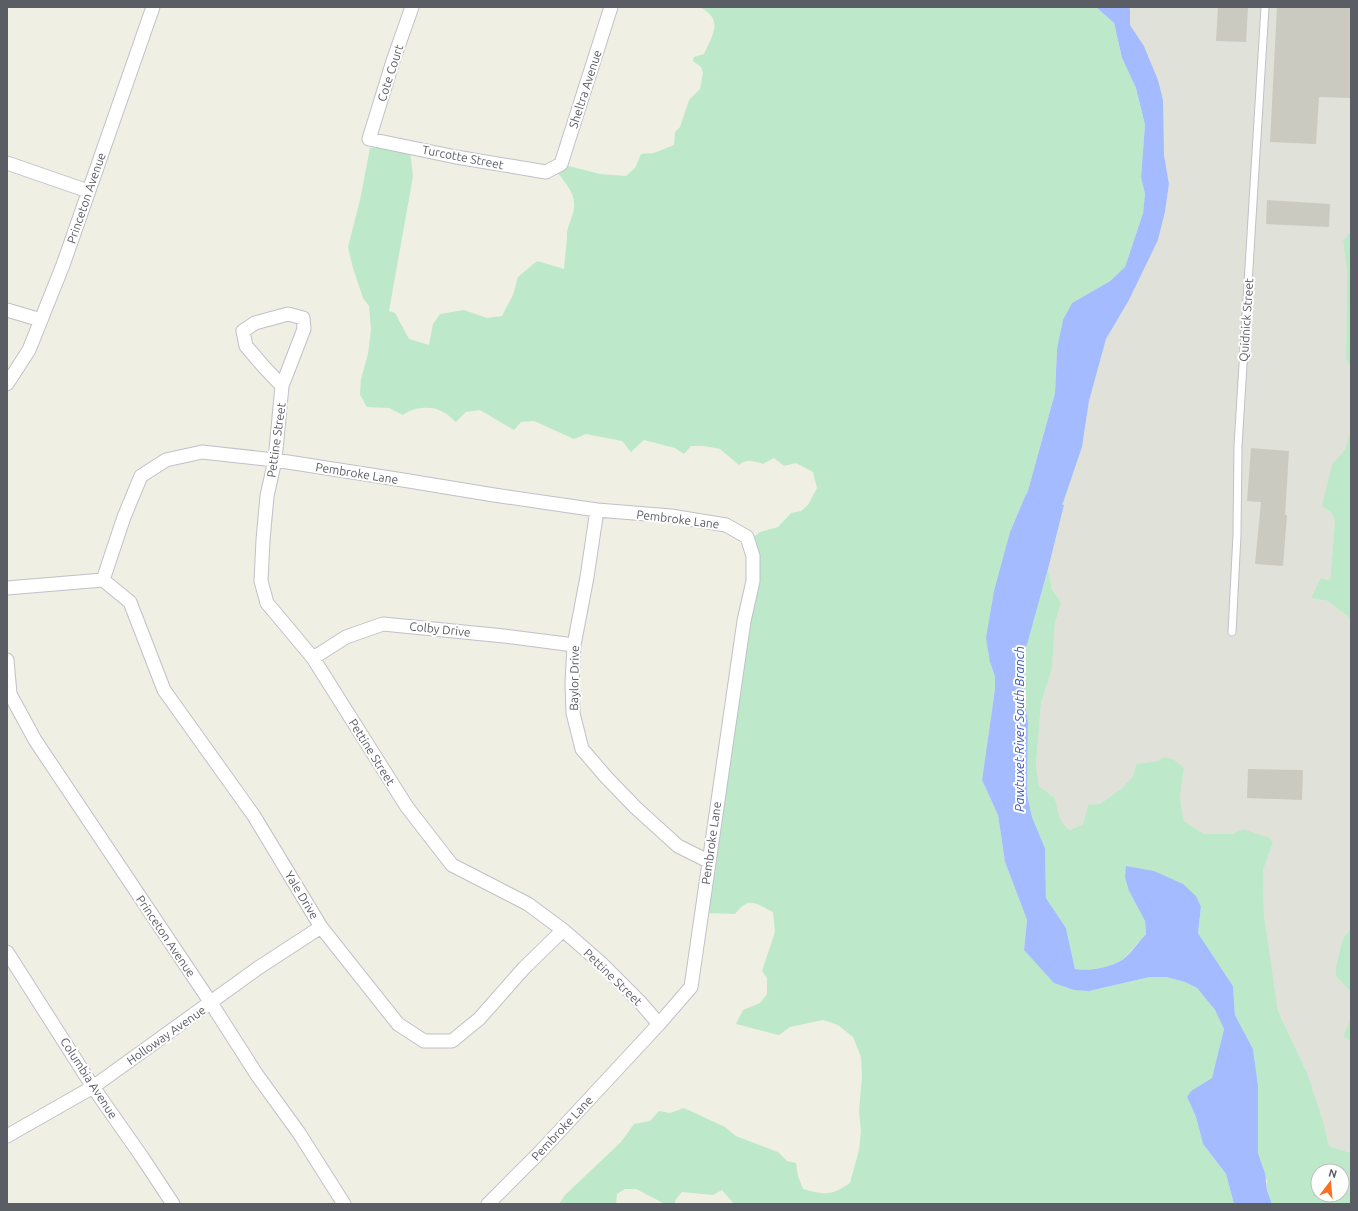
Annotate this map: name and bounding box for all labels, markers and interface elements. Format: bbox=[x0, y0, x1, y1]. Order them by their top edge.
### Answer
street label: Cote Court bbox=[375, 43, 405, 103]
street label: Sheltra Avenue bbox=[566, 48, 604, 130]
street label: Turcotte Street bbox=[421, 143, 505, 171]
street label: Princeton Avenue bbox=[64, 151, 108, 245]
street label: Quidnick Street bbox=[1237, 277, 1255, 362]
street label: Pettine Street bbox=[264, 401, 288, 478]
street label: Pembroke Lane bbox=[315, 460, 399, 486]
street label: Pembroke Lane bbox=[636, 507, 720, 531]
street label: Colby Drive bbox=[409, 619, 471, 639]
street label: Baylor Drive bbox=[567, 645, 581, 711]
water label: Pawtuxet River South Branch bbox=[1012, 646, 1026, 812]
street label: Pettine Street bbox=[346, 716, 398, 788]
street label: Pembroke Lane bbox=[699, 801, 723, 885]
street label: Yale Drive bbox=[283, 869, 321, 921]
street label: Princeton Avenue bbox=[134, 893, 198, 979]
street label: Pettine Street bbox=[581, 946, 645, 1008]
street label: Holloway Avenue bbox=[124, 1003, 208, 1067]
street label: Columbia Avenue bbox=[58, 1035, 120, 1121]
street label: Pembroke Lane bbox=[529, 1093, 595, 1163]
north arrow bbox=[1310, 1163, 1350, 1203]
text: N bbox=[1327, 1166, 1338, 1180]

